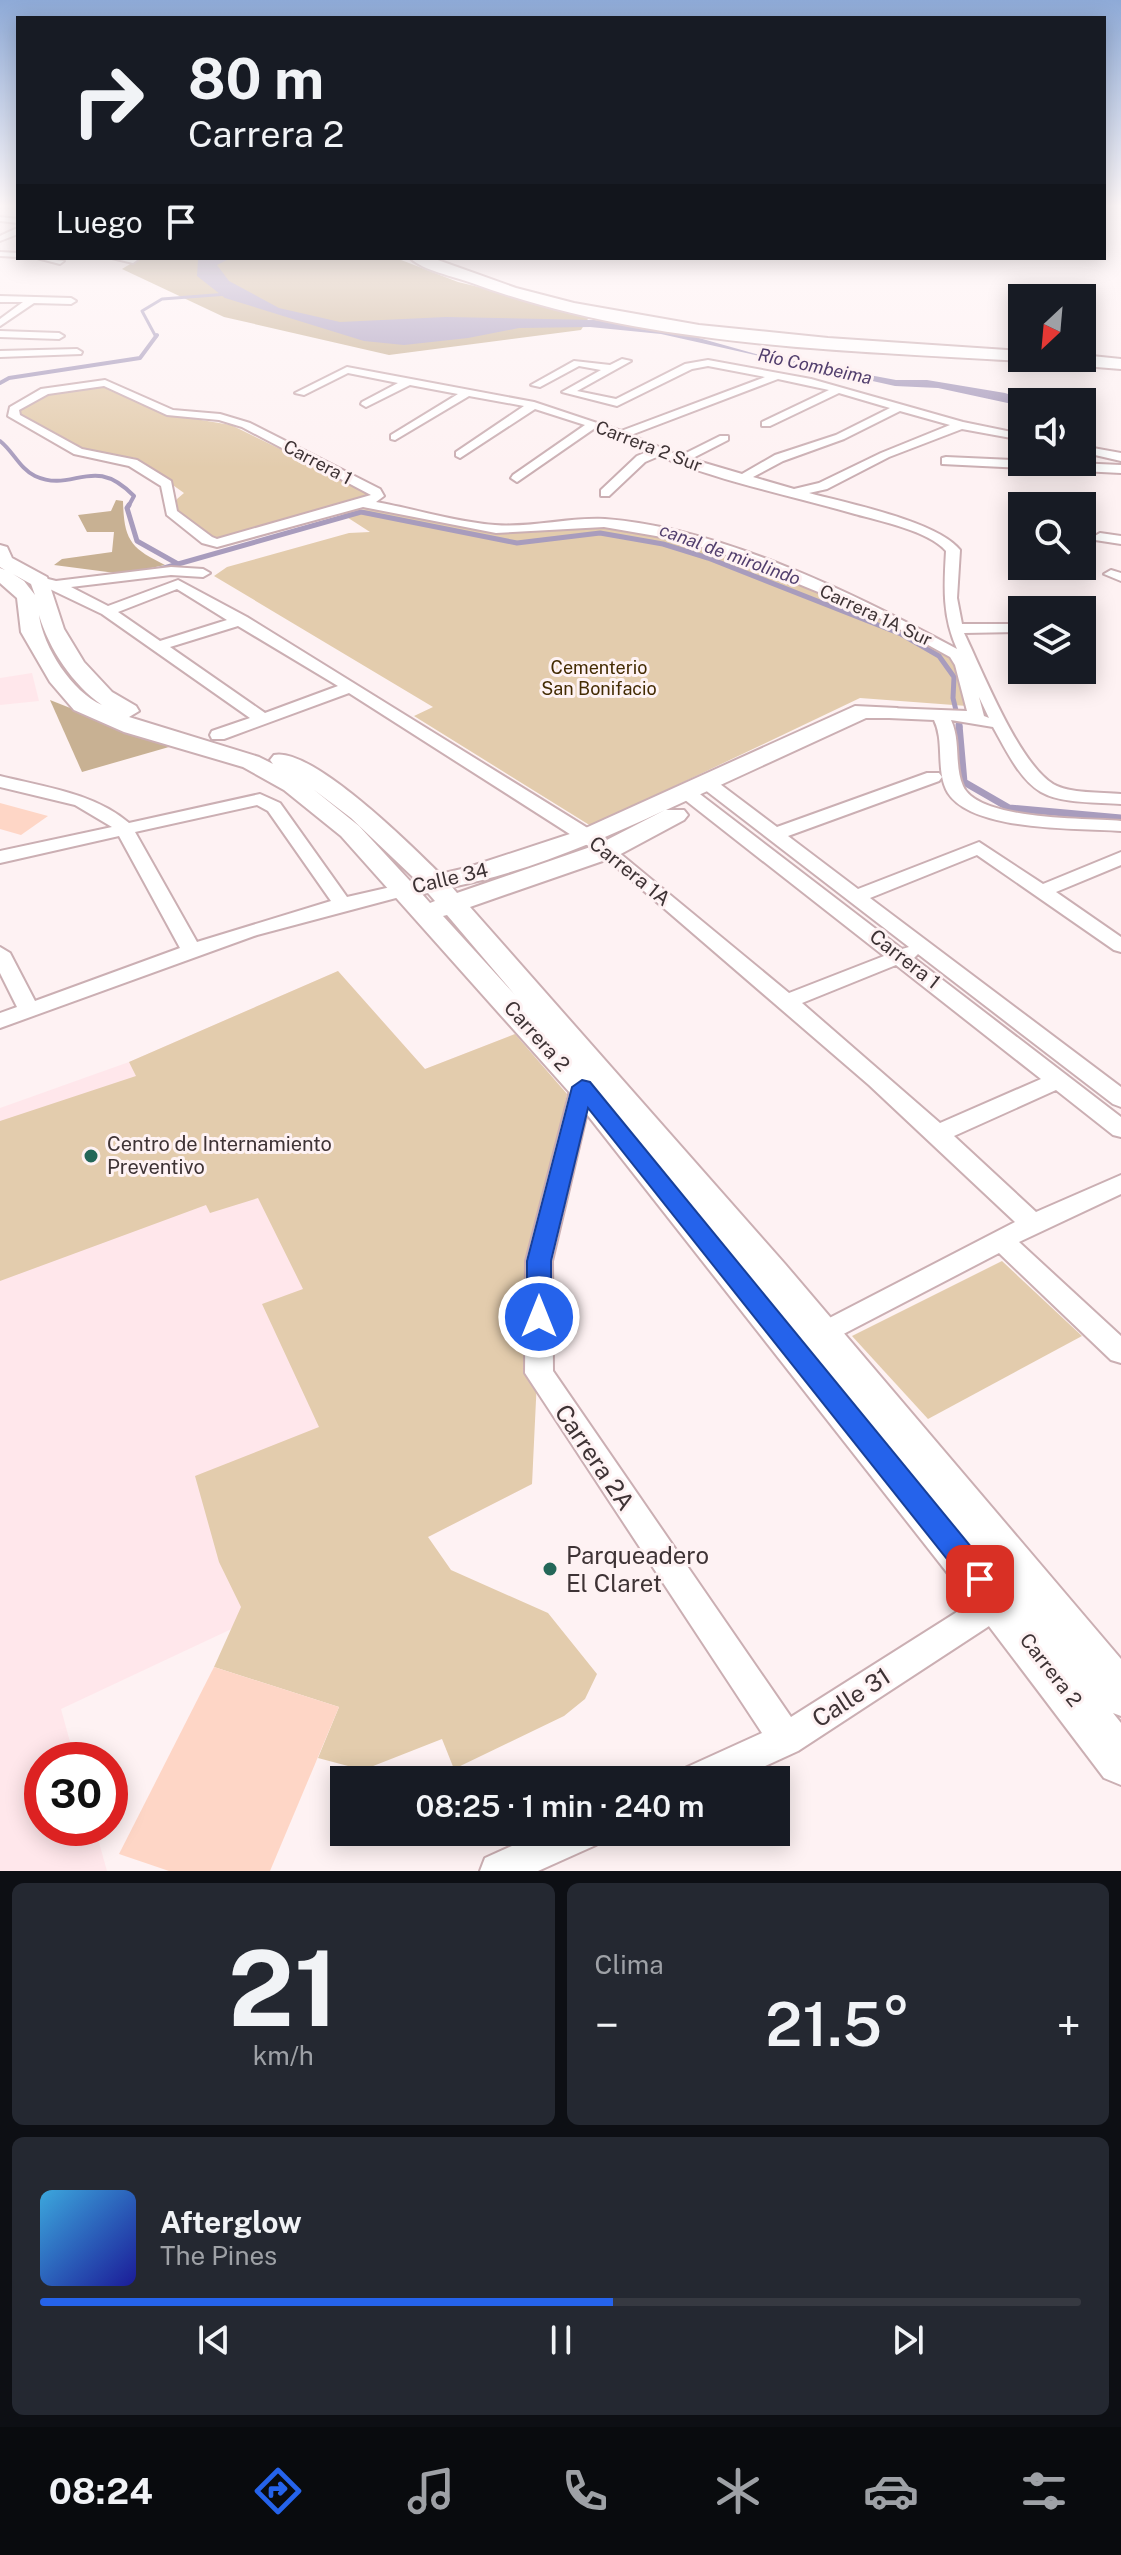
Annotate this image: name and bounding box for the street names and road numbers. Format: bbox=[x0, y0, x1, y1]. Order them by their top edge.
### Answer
street label: Carrera 2 Sur bbox=[593, 416, 705, 476]
street label: Carrera 1 bbox=[280, 435, 356, 489]
street label: Carrera 1A Sur bbox=[816, 580, 936, 650]
street label: Carrera 1A bbox=[585, 831, 675, 911]
street label: Calle 34 bbox=[410, 858, 490, 898]
street label: Carrera 1 bbox=[865, 924, 945, 994]
street label: Carrera 2 bbox=[499, 996, 575, 1076]
street label: Carrera 2A bbox=[550, 1399, 640, 1515]
street label: Carrera 2 bbox=[1015, 1628, 1087, 1712]
street label: Calle 31 bbox=[807, 1661, 895, 1733]

